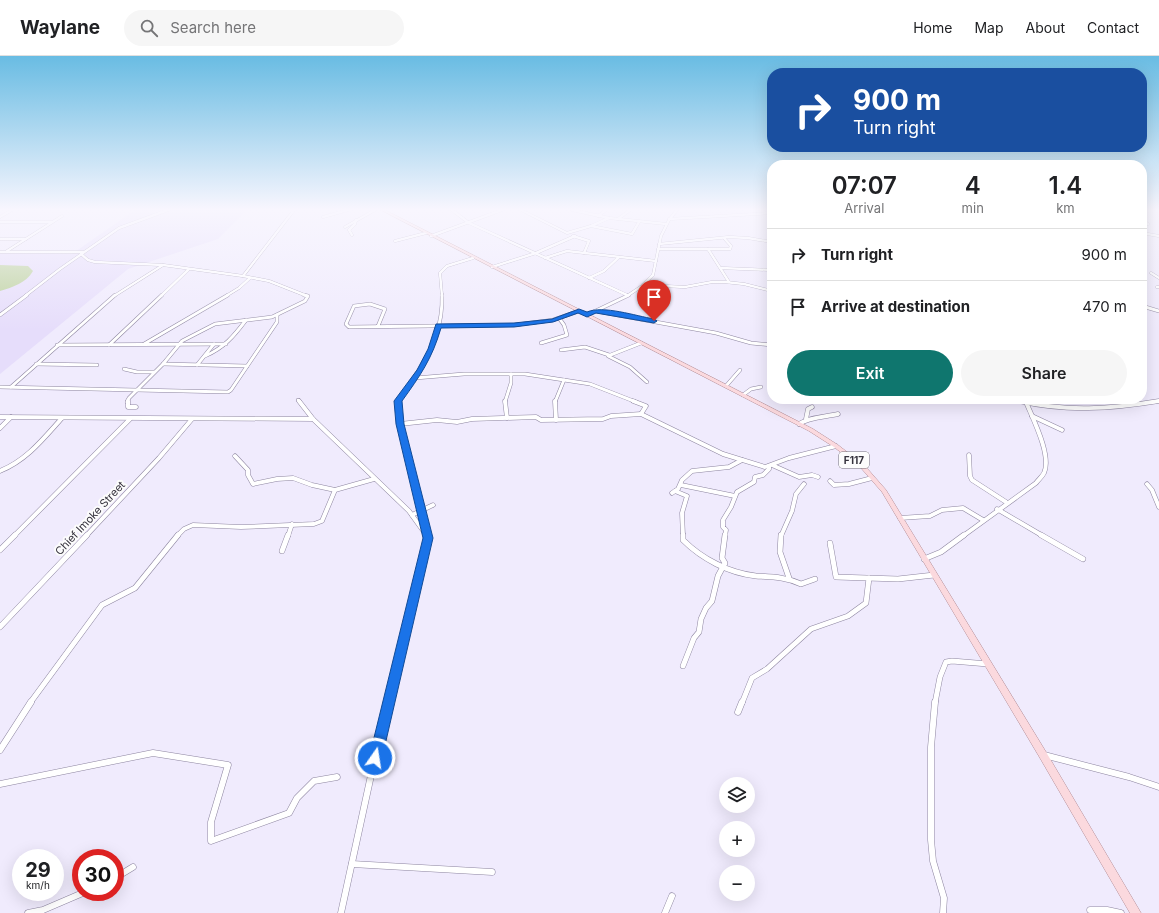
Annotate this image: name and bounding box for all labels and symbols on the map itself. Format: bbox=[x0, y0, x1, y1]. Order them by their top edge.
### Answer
pin bbox=[637, 280, 671, 321]
road number: F117 bbox=[839, 452, 869, 468]
street label: Chief Imoke Street bbox=[52, 478, 128, 558]
position arrow bbox=[354, 737, 396, 779]
speed limit sign: 30 bbox=[72, 849, 124, 901]

